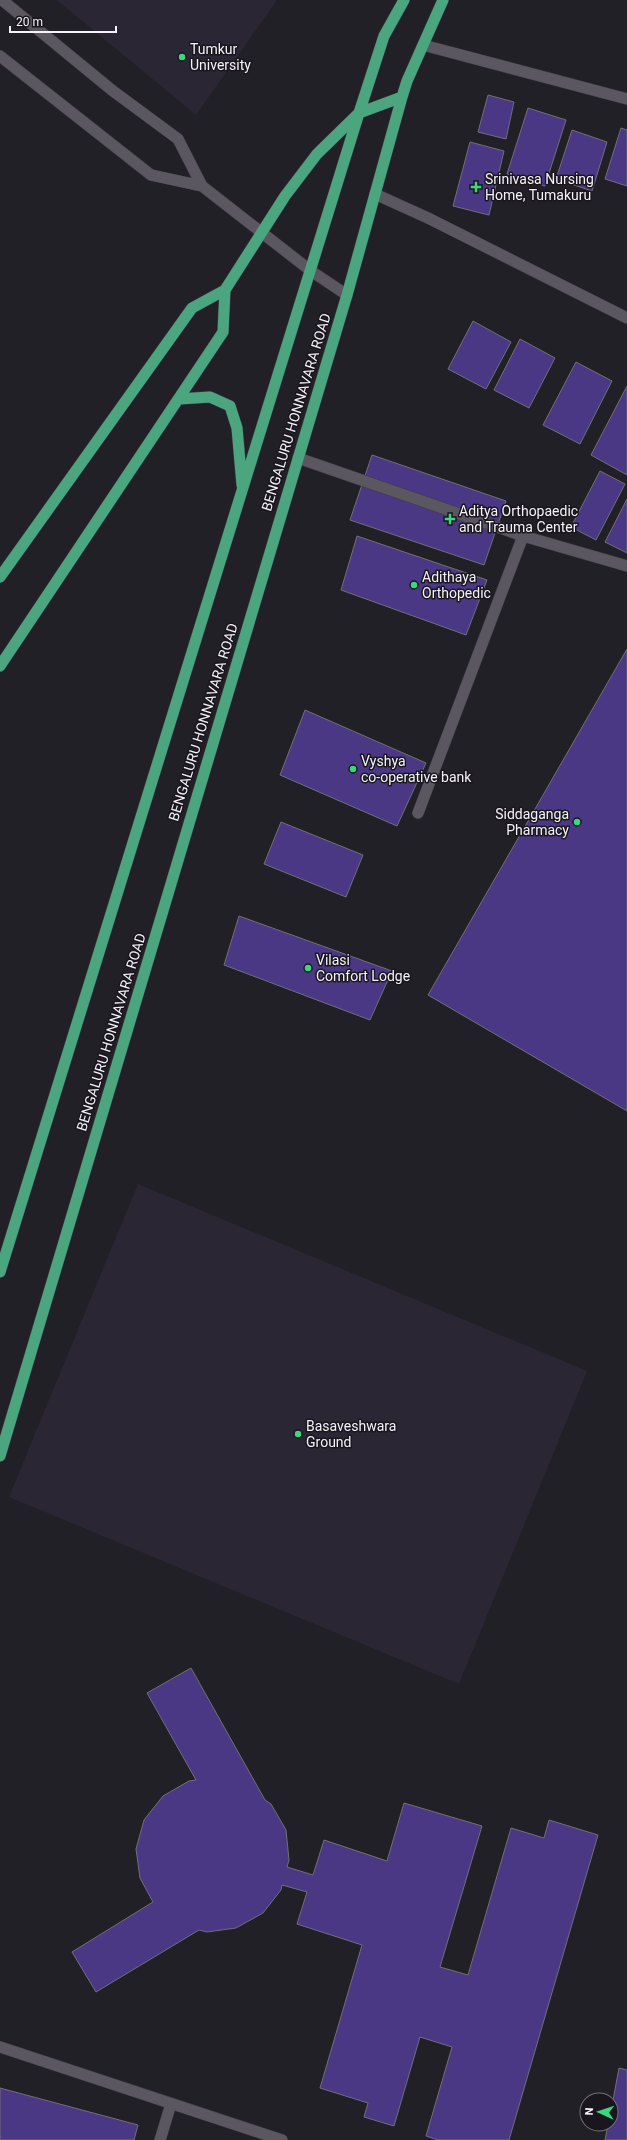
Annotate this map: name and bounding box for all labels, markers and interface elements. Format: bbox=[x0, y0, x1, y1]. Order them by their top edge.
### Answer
scale bar bbox=[10, 8, 116, 34]
text: 20 m bbox=[16, 15, 43, 29]
place label: Tumkur University bbox=[190, 41, 251, 73]
marker: Tumkur University bbox=[177, 52, 187, 62]
place label: Srinivasa Nursing Home, Tumakuru bbox=[485, 171, 594, 203]
marker: Srinivasa Nursing Home, Tumakuru bbox=[470, 181, 482, 193]
street label: BENGALURU HONNAVARA ROAD bbox=[258, 311, 334, 513]
place label: Aditya Orthopaedic and Trauma Center bbox=[459, 503, 578, 535]
marker: Aditya Orthopaedic and Trauma Center bbox=[444, 513, 456, 525]
place label: Adithaya Orthopedic bbox=[422, 569, 491, 601]
marker: Adithaya Orthopedic bbox=[409, 580, 419, 590]
street label: BENGALURU HONNAVARA ROAD bbox=[165, 621, 241, 823]
place label: Vyshya co-operative bank bbox=[361, 753, 472, 785]
marker: Vyshya co-operative bank bbox=[348, 764, 358, 774]
place label: Siddaganga Pharmacy bbox=[495, 806, 569, 838]
marker: Siddaganga Pharmacy bbox=[572, 817, 582, 827]
street label: BENGALURU HONNAVARA ROAD bbox=[73, 931, 149, 1133]
place label: Vilasi Comfort Lodge bbox=[316, 952, 410, 984]
marker: Vilasi Comfort Lodge bbox=[303, 963, 313, 973]
place label: Basaveshwara Ground bbox=[306, 1418, 396, 1450]
marker: Basaveshwara Ground bbox=[293, 1429, 303, 1439]
north arrow bbox=[579, 2092, 619, 2132]
text: N bbox=[583, 2107, 596, 2116]

